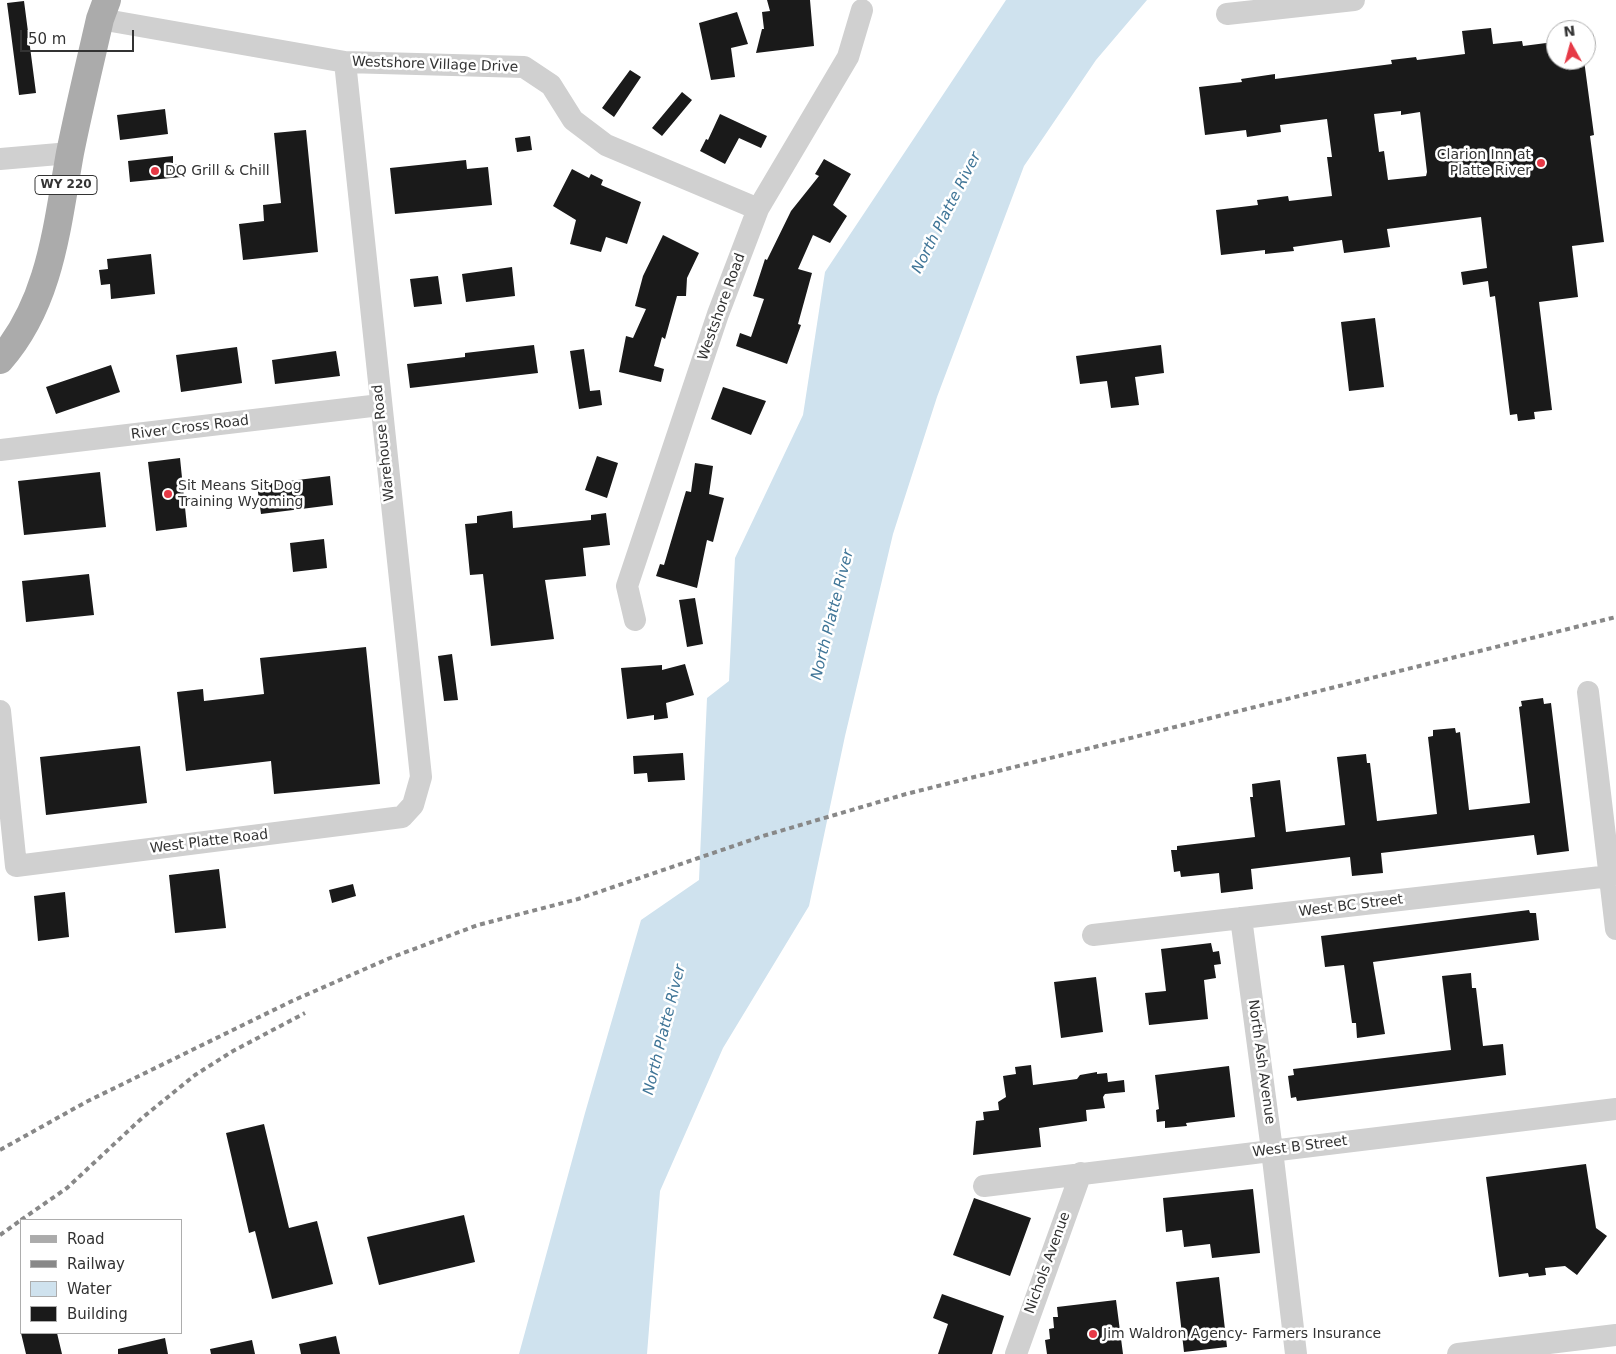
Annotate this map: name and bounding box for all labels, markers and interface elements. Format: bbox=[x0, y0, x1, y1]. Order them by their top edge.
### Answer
scale bar bbox=[22, 20, 136, 52]
north arrow bbox=[1546, 20, 1596, 70]
text: N bbox=[1563, 22, 1576, 40]
text: 50 m bbox=[28, 30, 66, 48]
street label: Westshore Village Drive bbox=[352, 54, 518, 76]
place label: Clarion Inn at Platte River bbox=[1437, 147, 1531, 180]
water label: North Platte River bbox=[909, 149, 985, 277]
marker: Clarion Inn at Platte River bbox=[1535, 157, 1547, 169]
place label: DQ Grill & Chill bbox=[165, 163, 270, 179]
marker: DQ Grill & Chill bbox=[149, 165, 161, 177]
road number: WY 220 bbox=[35, 176, 97, 194]
street label: Westshore Road bbox=[695, 251, 749, 363]
street label: Warehouse Road bbox=[370, 384, 398, 502]
street label: River Cross Road bbox=[130, 412, 250, 444]
place label: Sit Means Sit Dog Training Wyoming bbox=[178, 478, 303, 511]
marker: Sit Means Sit Dog Training Wyoming bbox=[162, 488, 174, 500]
water label: North Platte River bbox=[808, 548, 858, 682]
street label: West Platte Road bbox=[149, 826, 269, 858]
street label: West BC Street bbox=[1298, 891, 1404, 921]
water label: North Platte River bbox=[640, 963, 690, 1097]
street label: North Ash Avenue bbox=[1244, 999, 1278, 1125]
street label: West B Street bbox=[1252, 1133, 1348, 1161]
street label: Nichols Avenue bbox=[1022, 1210, 1074, 1316]
legend bbox=[20, 1219, 182, 1334]
text: Road bbox=[67, 1230, 105, 1248]
text: Railway bbox=[67, 1255, 125, 1273]
text: Water bbox=[67, 1280, 111, 1298]
text: Building bbox=[67, 1305, 128, 1323]
place label: Jim Waldron Agency- Farmers Insurance bbox=[1103, 1326, 1381, 1342]
marker: Jim Waldron Agency- Farmers Insurance bbox=[1087, 1328, 1099, 1340]

